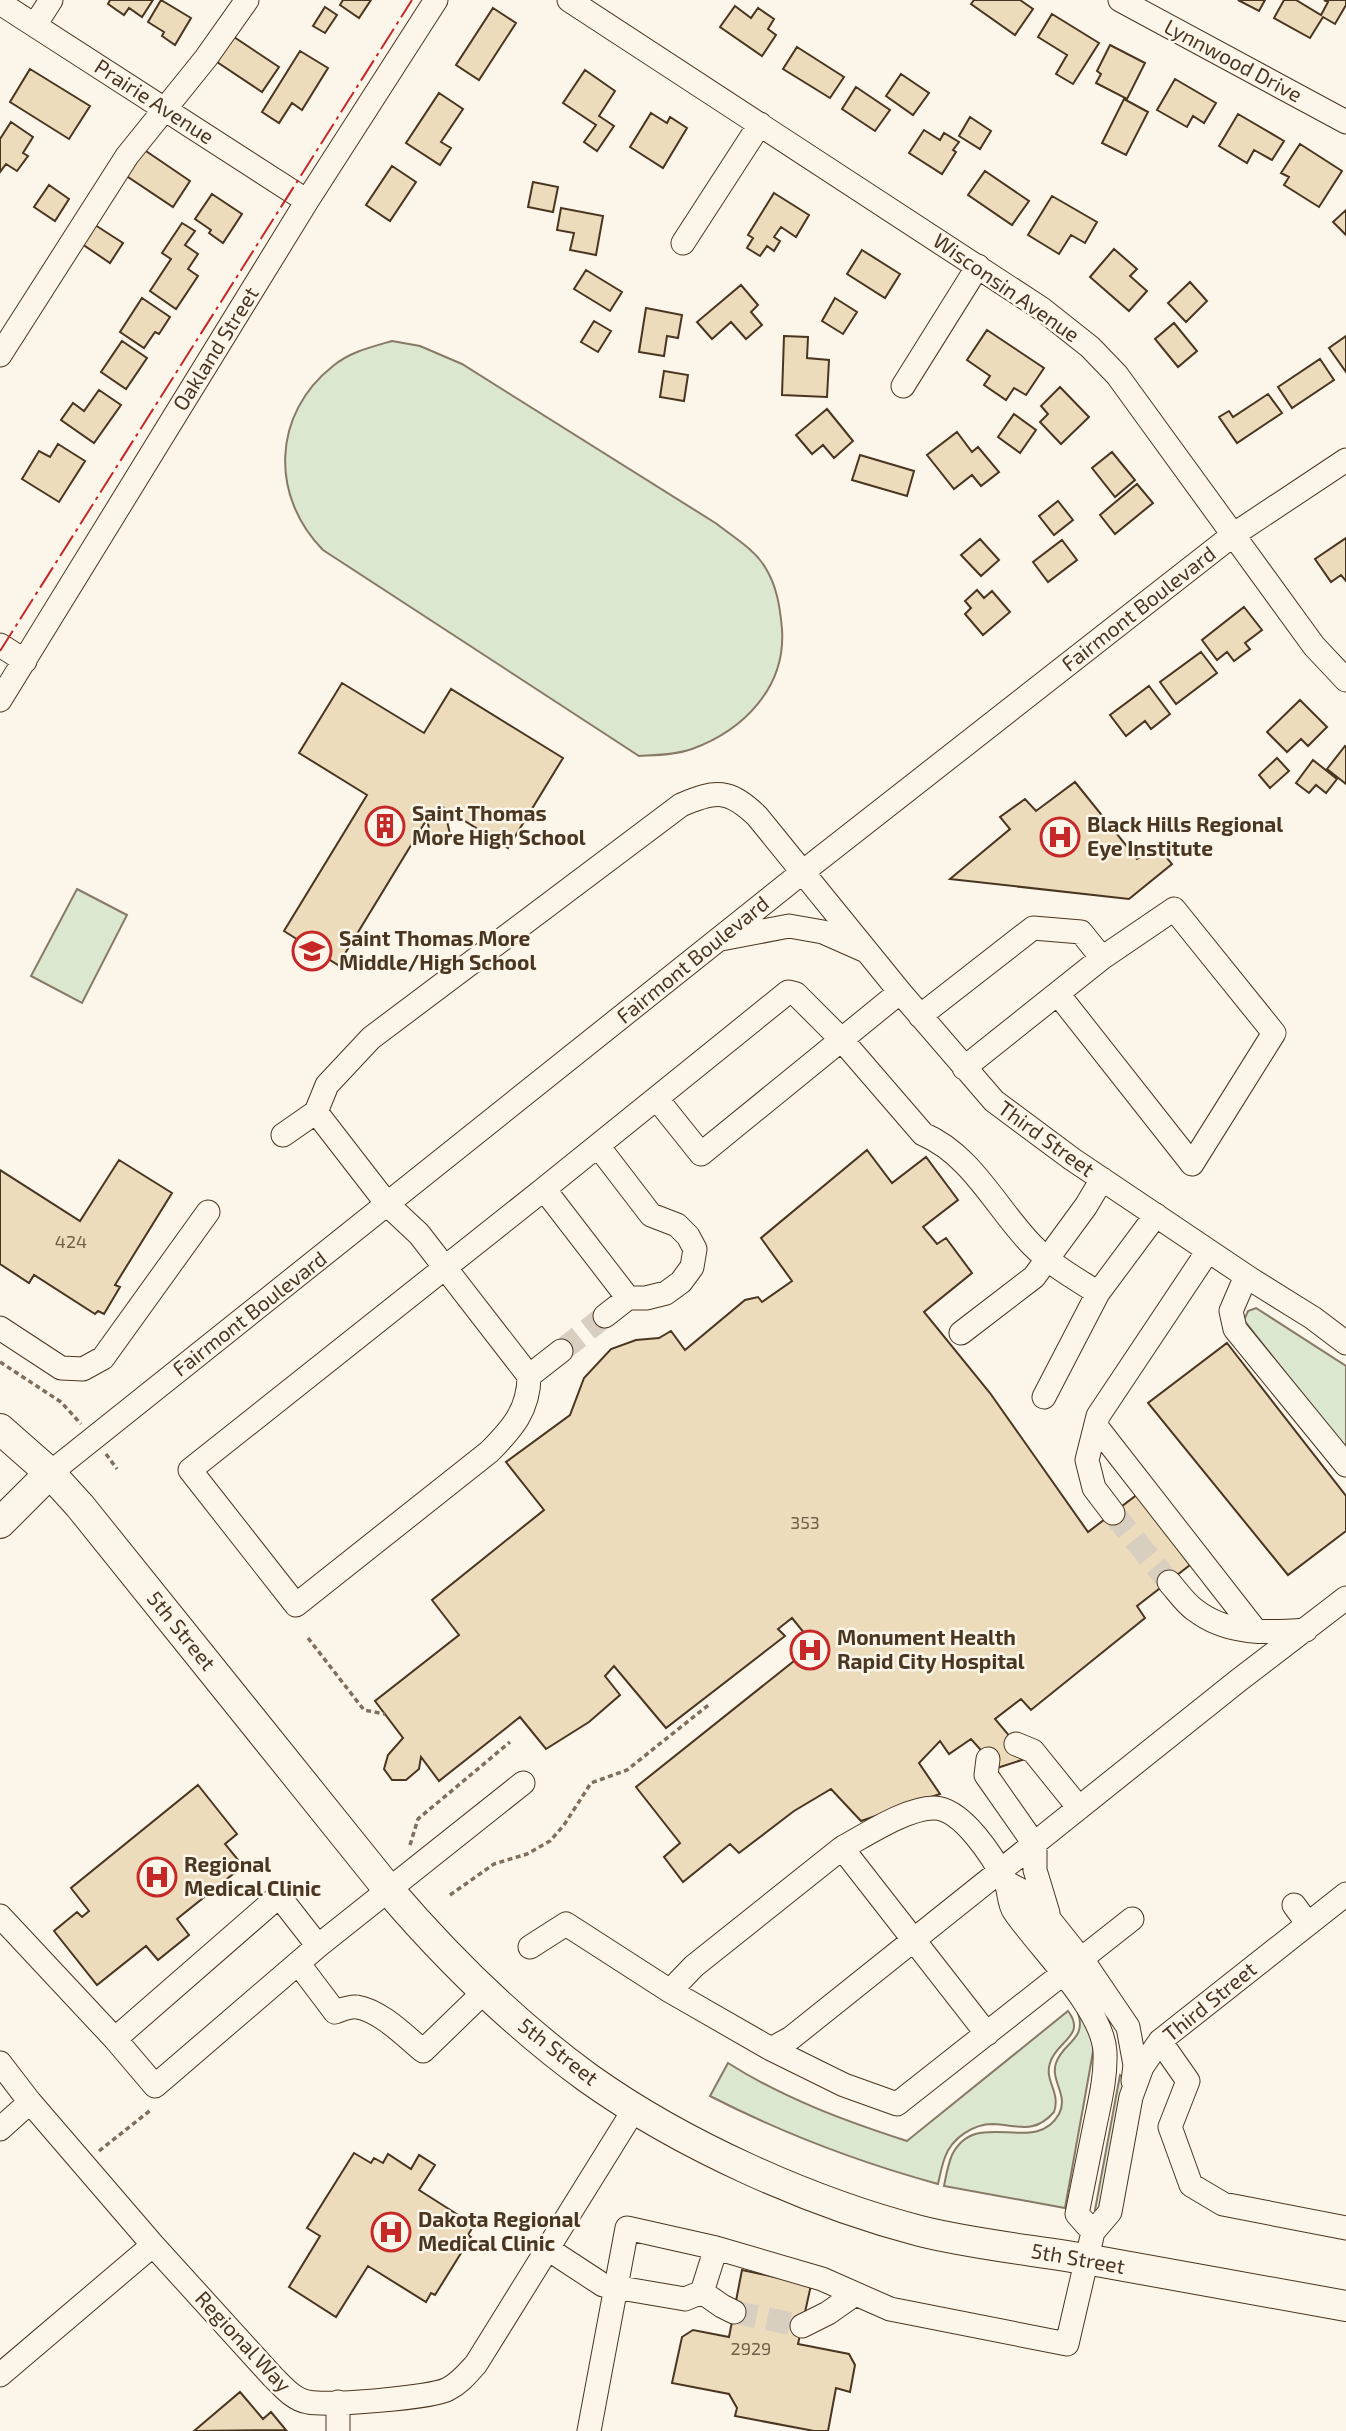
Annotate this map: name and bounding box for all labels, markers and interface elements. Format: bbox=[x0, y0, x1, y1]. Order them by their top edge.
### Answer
street label: Lynnwood Drive bbox=[1160, 13, 1307, 107]
street label: Prairie Avenue bbox=[91, 53, 219, 149]
street label: Wisconsin Avenue bbox=[929, 227, 1085, 347]
street label: Oakland Street bbox=[167, 282, 263, 415]
street label: Fairmont Boulevard bbox=[1056, 540, 1220, 676]
place label: Saint Thomas More High School bbox=[412, 800, 586, 849]
building icon: Saint Thomas More High School bbox=[364, 805, 406, 847]
place label: Black Hills Regional Eye Institute bbox=[1087, 811, 1283, 861]
hospital icon: Black Hills Regional Eye Institute bbox=[1039, 816, 1081, 858]
street label: Fairmont Boulevard bbox=[611, 890, 773, 1028]
place label: Saint Thomas More Middle/High School bbox=[339, 925, 536, 974]
school or university icon: Saint Thomas More Middle/High School bbox=[291, 930, 333, 972]
street label: Third Street bbox=[994, 1094, 1100, 1181]
house number: 424 bbox=[55, 1230, 87, 1252]
street label: Fairmont Boulevard bbox=[167, 1245, 331, 1381]
house number: 353 bbox=[790, 1511, 820, 1533]
street label: 5th Street bbox=[143, 1585, 222, 1675]
place label: Monument Health Rapid City Hospital bbox=[837, 1624, 1025, 1674]
hospital icon: Monument Health Rapid City Hospital bbox=[789, 1629, 831, 1671]
place label: Regional Medical Clinic bbox=[184, 1851, 321, 1900]
hospital icon: Regional Medical Clinic bbox=[136, 1856, 178, 1898]
street label: Third Street bbox=[1157, 1956, 1261, 2046]
street label: 5th Street bbox=[514, 2012, 604, 2090]
place label: Dakota Regional Medical Clinic bbox=[418, 2206, 580, 2255]
hospital icon: Dakota Regional Medical Clinic bbox=[370, 2211, 412, 2253]
street label: 5th Street bbox=[1030, 2237, 1127, 2278]
street label: Regional Way bbox=[191, 2285, 297, 2397]
house number: 2929 bbox=[731, 2337, 771, 2359]

